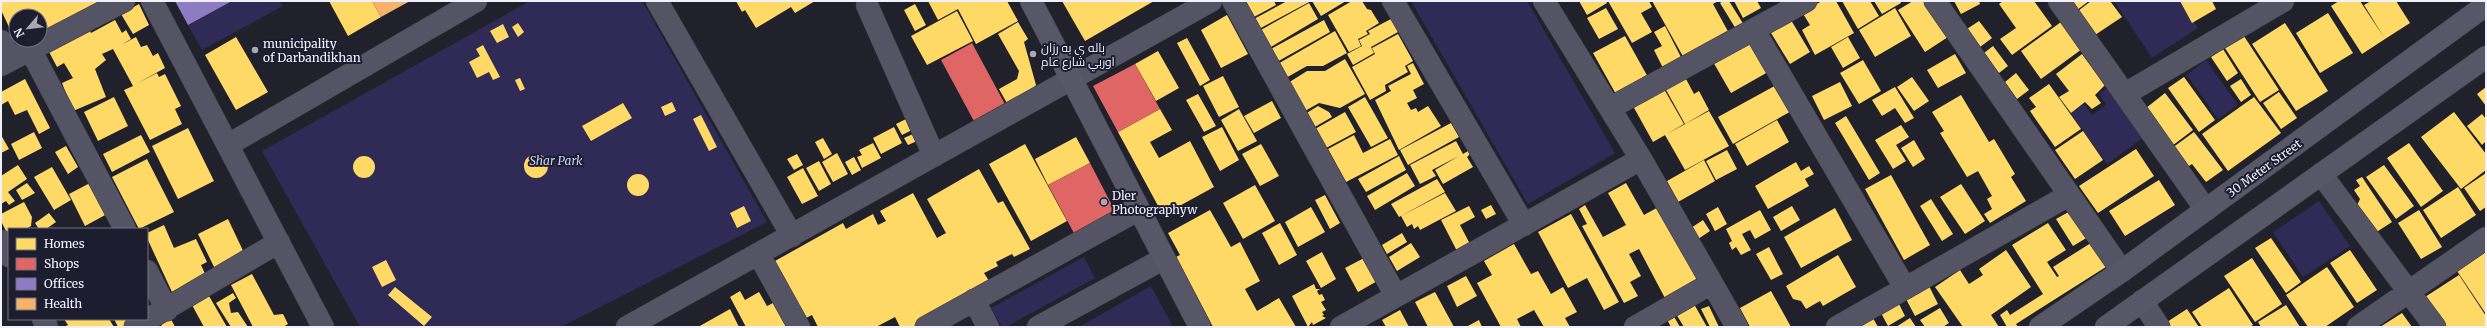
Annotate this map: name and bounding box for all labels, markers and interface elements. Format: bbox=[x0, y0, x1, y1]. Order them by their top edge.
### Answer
north arrow bbox=[8, 8, 48, 48]
text: N bbox=[11, 25, 27, 40]
place label: municipality of Darbandikhan bbox=[263, 36, 361, 65]
place label: باله ي به رزان اوربي شارع عام bbox=[1041, 40, 1115, 72]
marker: municipality of Darbandikhan bbox=[250, 45, 260, 55]
marker: باله ي به رزان اوربي شارع عام bbox=[1028, 49, 1038, 59]
street label: 30 Meter Street bbox=[2224, 136, 2305, 200]
park label: Shar Park bbox=[529, 153, 583, 168]
place label: Dler Photographyw bbox=[1112, 188, 1198, 217]
marker: Dler Photographyw bbox=[1099, 197, 1109, 207]
legend bbox=[8, 228, 148, 320]
text: Homes bbox=[44, 236, 85, 251]
text: Shops bbox=[44, 256, 79, 271]
text: Offices bbox=[44, 276, 84, 291]
text: Health bbox=[44, 296, 82, 311]

